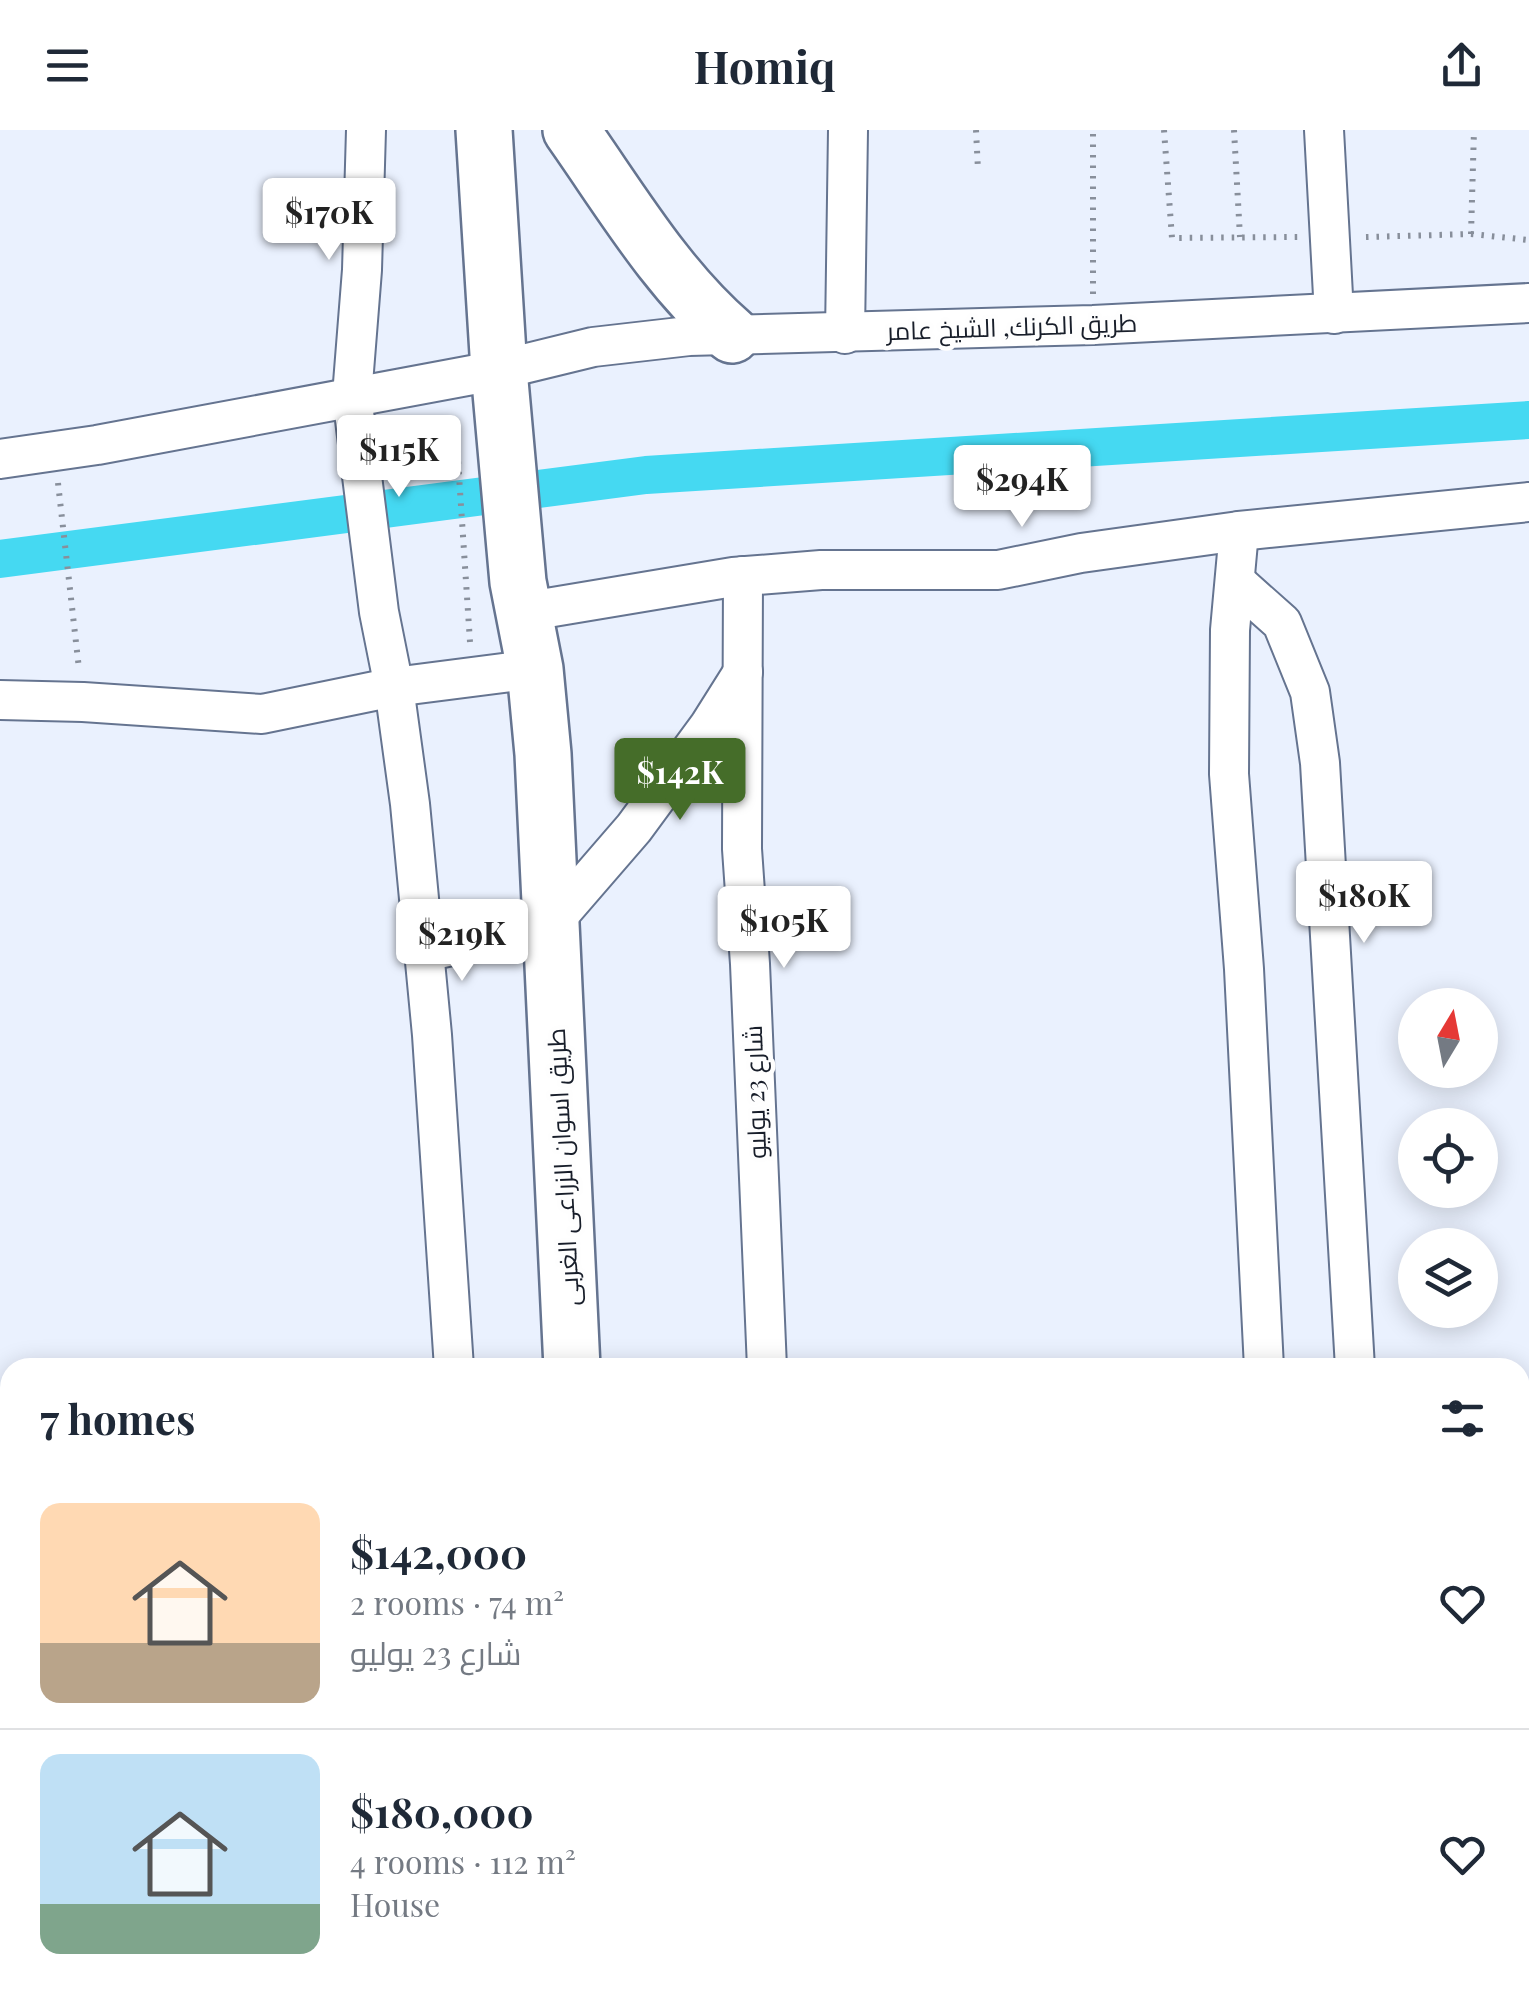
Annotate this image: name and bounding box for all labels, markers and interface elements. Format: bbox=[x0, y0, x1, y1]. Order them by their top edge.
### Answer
text: Homiq bbox=[694, 35, 835, 95]
icon: menu bbox=[40, 38, 95, 93]
icon: share bbox=[1434, 38, 1489, 93]
pin: $170K bbox=[259, 178, 399, 263]
text: $170K bbox=[285, 189, 373, 232]
street label: طريق الكرنك, الشيخ عامر bbox=[884, 305, 1138, 348]
pin: $115K bbox=[329, 415, 469, 500]
text: $115K bbox=[359, 426, 439, 469]
pin: $294K bbox=[952, 445, 1092, 530]
text: $294K bbox=[976, 456, 1068, 499]
pin: $142K bbox=[610, 738, 750, 823]
text: $142K bbox=[636, 749, 724, 792]
pin: $180K bbox=[1294, 861, 1434, 946]
text: $180K bbox=[1318, 872, 1410, 915]
pin: $105K bbox=[714, 886, 854, 971]
text: $105K bbox=[740, 897, 828, 940]
pin: $219K bbox=[392, 899, 532, 984]
text: $219K bbox=[418, 910, 506, 953]
north arrow bbox=[1398, 988, 1498, 1088]
map controls bbox=[1398, 988, 1498, 1328]
street label: شارع 23 يوليو bbox=[735, 1024, 774, 1160]
street label: طريق اسوان الزراعى الغربى bbox=[538, 1027, 586, 1307]
button: locate bbox=[1398, 1108, 1498, 1208]
button: layers bbox=[1398, 1228, 1498, 1328]
text: 7 homes bbox=[40, 1390, 195, 1446]
icon: filters bbox=[1435, 1391, 1490, 1446]
text: $142,000 bbox=[350, 1524, 527, 1580]
icon: home bbox=[120, 1543, 240, 1663]
icon: heart bbox=[1435, 1576, 1490, 1631]
text: 2 rooms · 74 m² bbox=[350, 1580, 564, 1623]
text: شارع 23 يوليو bbox=[350, 1630, 521, 1673]
text: $180,000 bbox=[350, 1783, 534, 1839]
icon: home bbox=[120, 1794, 240, 1914]
icon: heart bbox=[1435, 1827, 1490, 1882]
text: 4 rooms · 112 m² bbox=[350, 1839, 576, 1882]
text: House bbox=[350, 1882, 440, 1925]

